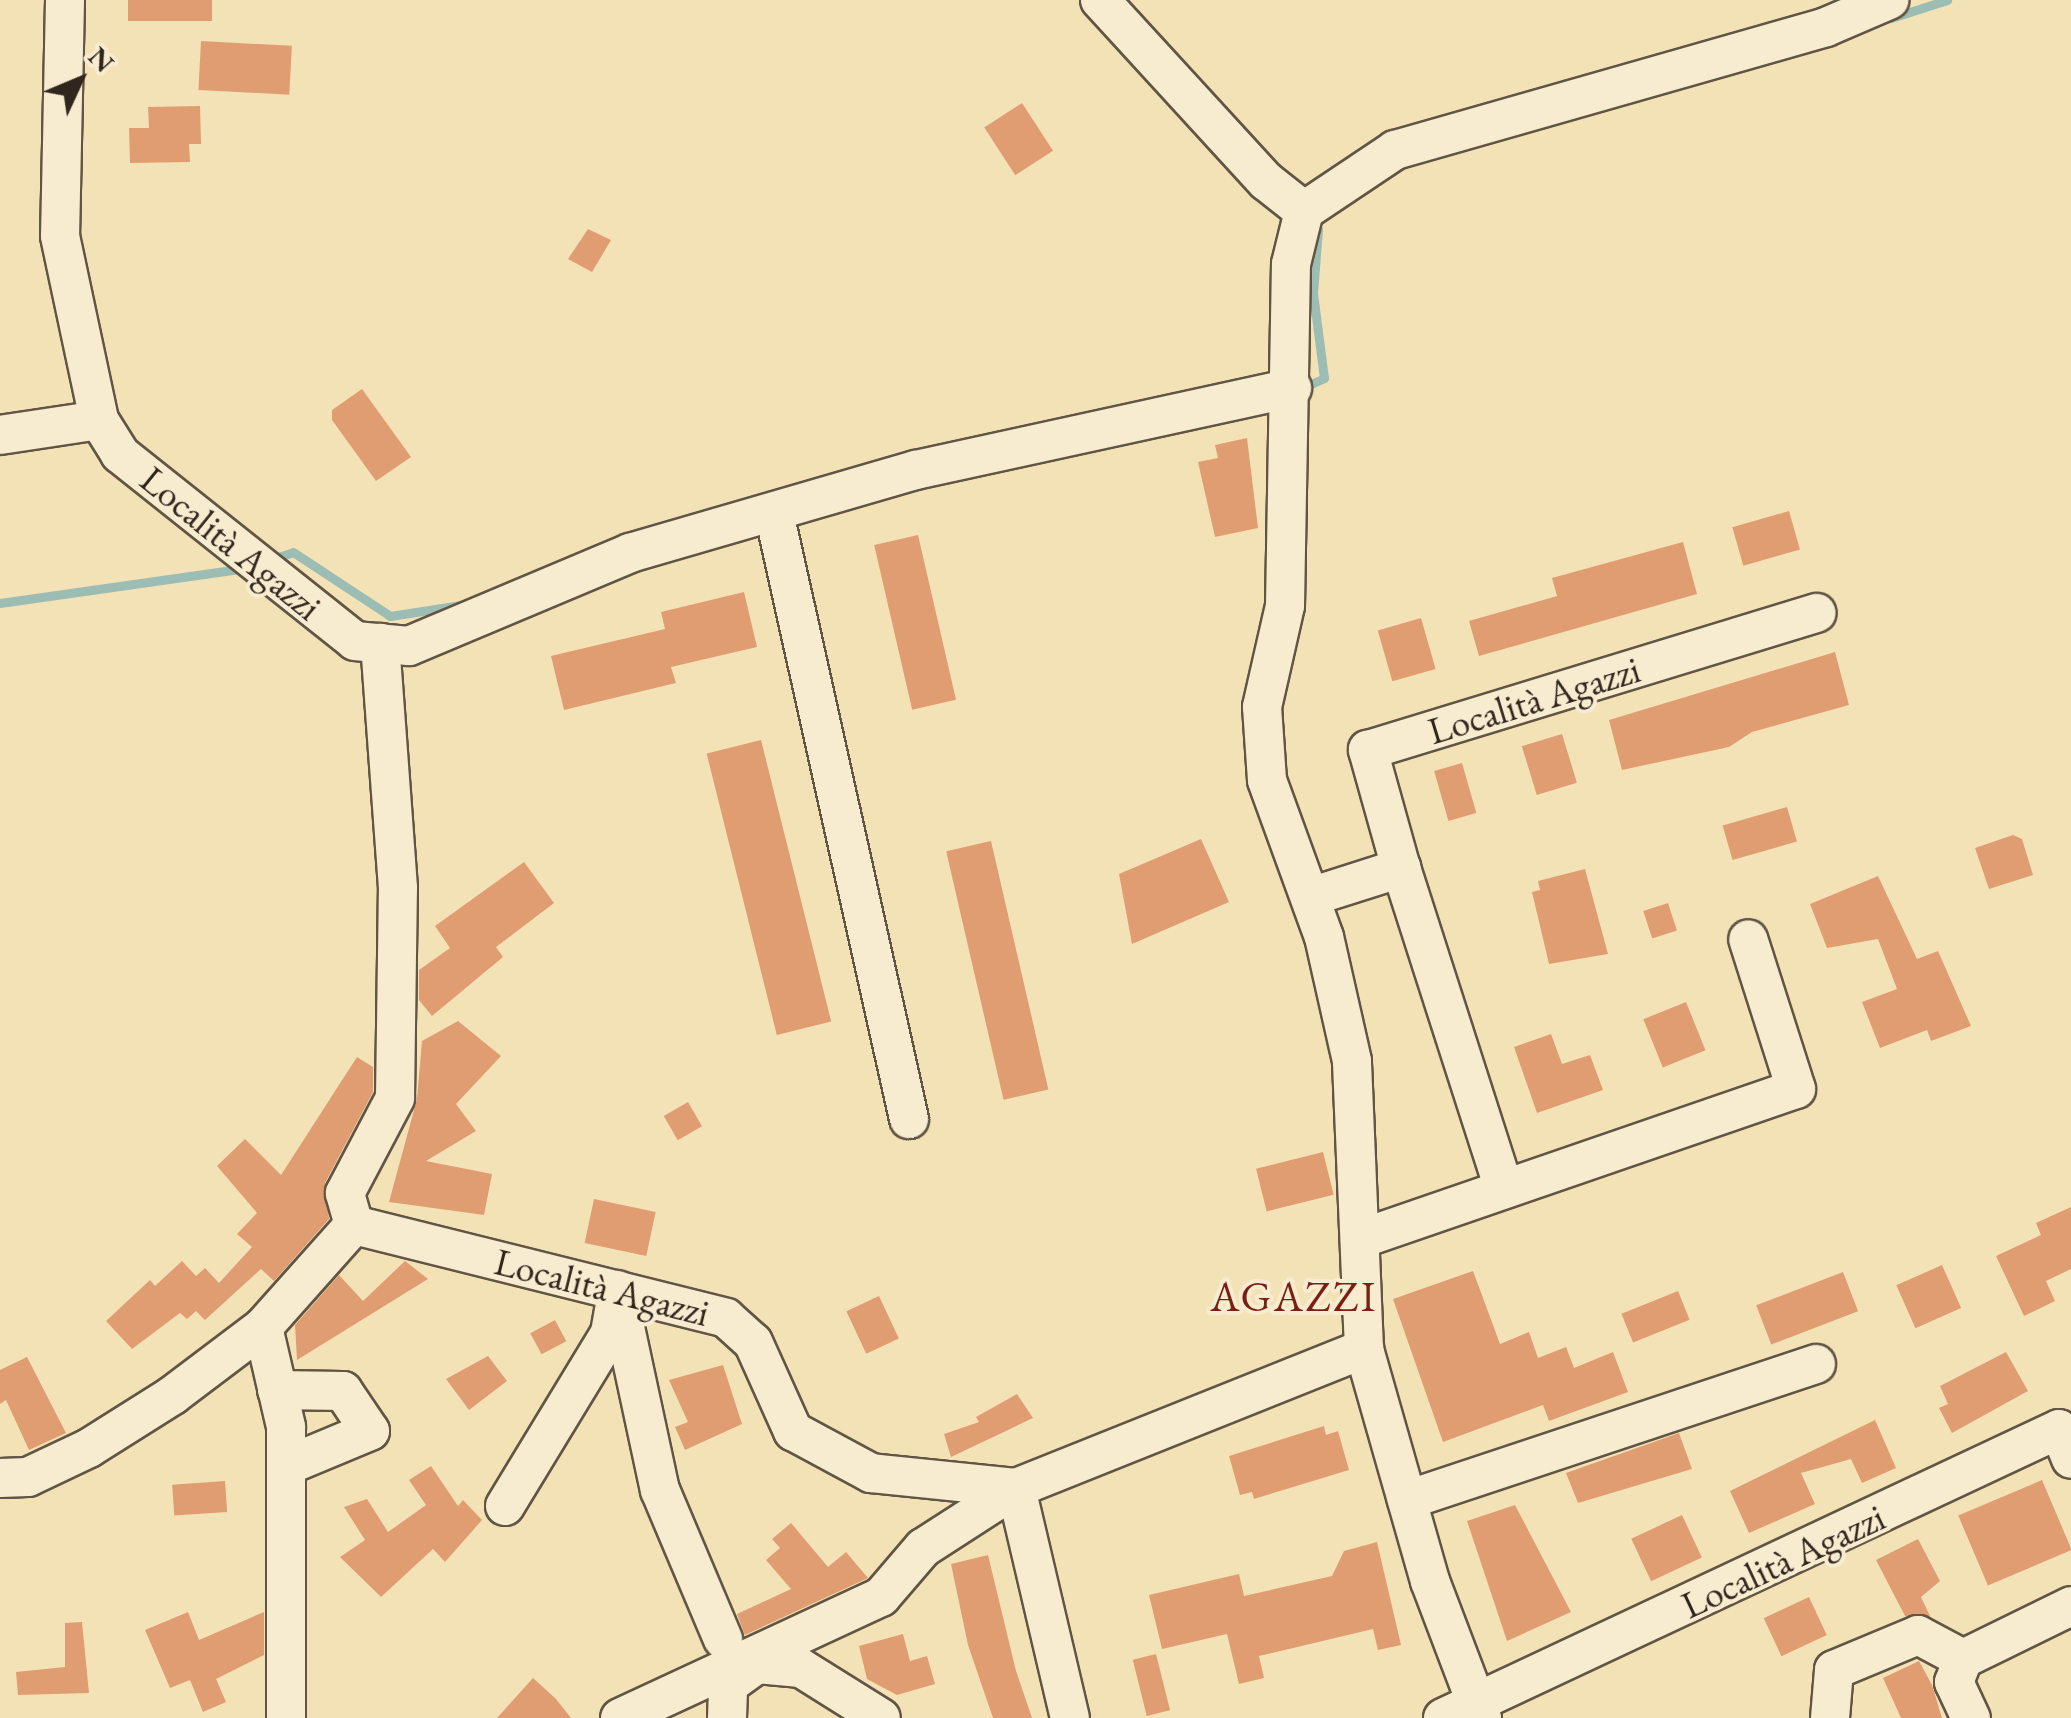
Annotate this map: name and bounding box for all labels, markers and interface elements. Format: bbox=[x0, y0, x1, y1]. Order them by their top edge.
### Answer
north arrow bbox=[30, 30, 130, 130]
text: N bbox=[81, 39, 122, 80]
street label: Località Agazzi bbox=[131, 456, 331, 630]
street label: Località Agazzi bbox=[1422, 646, 1646, 754]
street label: Località Agazzi bbox=[490, 1238, 714, 1336]
district label: AGAZZI bbox=[1210, 1272, 1378, 1322]
street label: Località Agazzi bbox=[1674, 1494, 1892, 1628]

